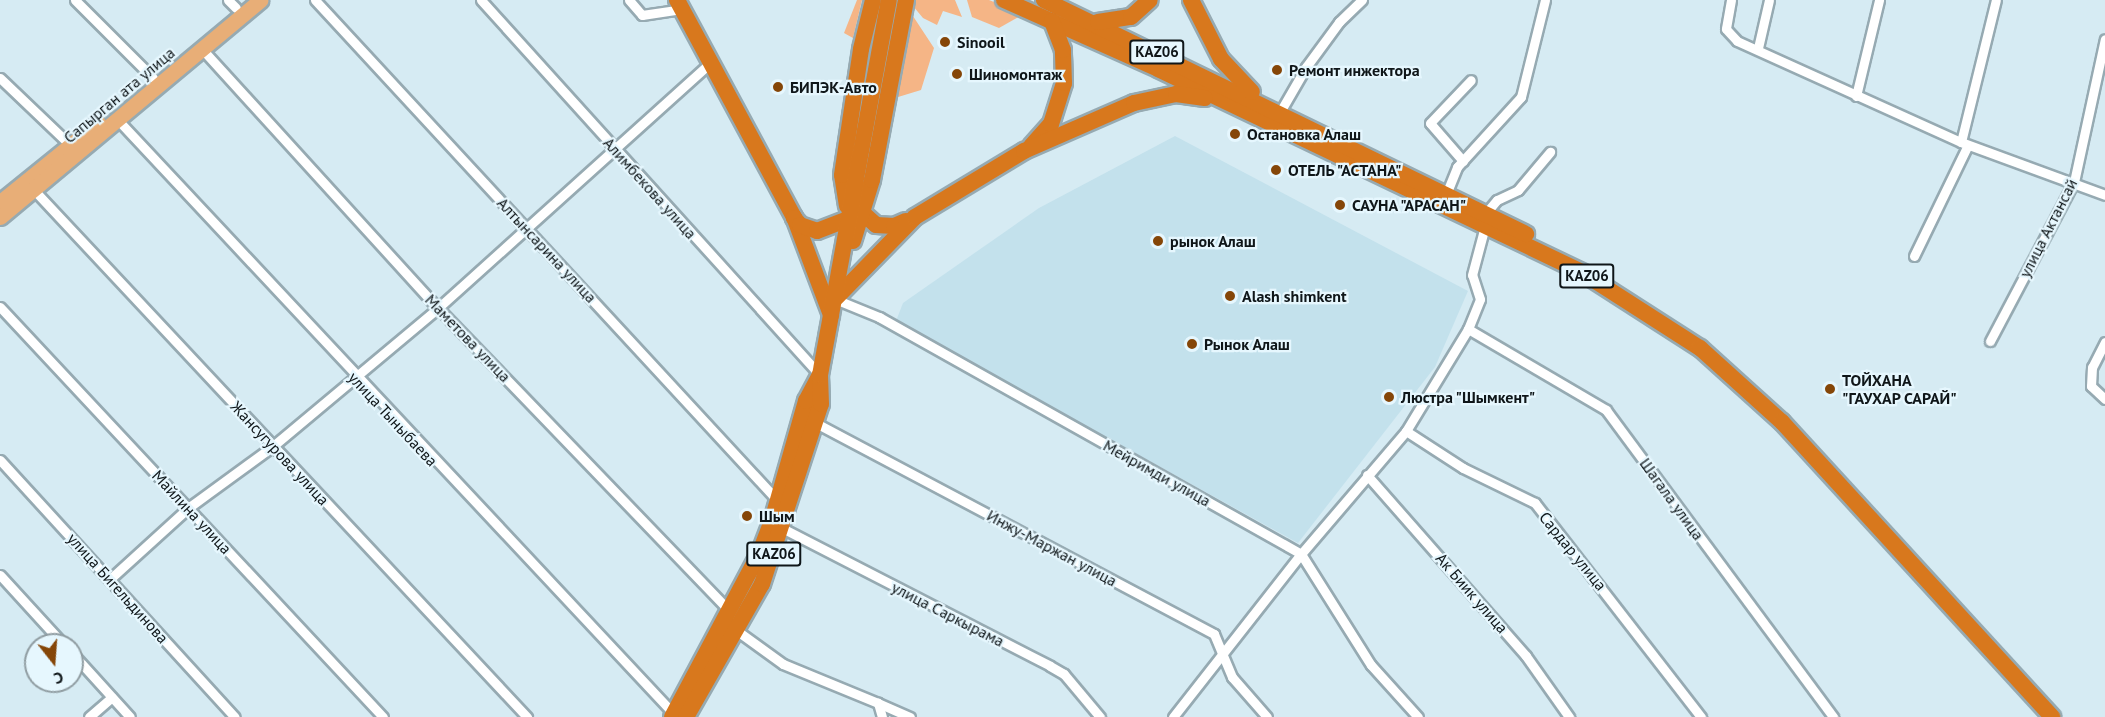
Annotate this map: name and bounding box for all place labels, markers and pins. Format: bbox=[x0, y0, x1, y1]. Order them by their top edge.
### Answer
place label: Sinooil bbox=[957, 32, 1005, 52]
marker: Sinooil bbox=[938, 35, 952, 49]
place label: Ремонт инжектора bbox=[1289, 60, 1420, 80]
marker: Ремонт инжектора bbox=[1270, 63, 1284, 77]
place label: Шиномонтаж bbox=[969, 64, 1062, 84]
marker: Шиномонтаж bbox=[950, 67, 964, 81]
place label: БИПЭК-Авто bbox=[790, 77, 877, 97]
marker: БИПЭК-Авто bbox=[771, 80, 785, 94]
place label: Остановка Алаш bbox=[1247, 124, 1362, 144]
marker: Остановка Алаш bbox=[1228, 127, 1242, 141]
place label: ОТЕЛЬ "АСТАНА" bbox=[1288, 160, 1403, 180]
marker: ОТЕЛЬ "АСТАНА" bbox=[1269, 163, 1283, 177]
place label: САУНА "АРАСАН" bbox=[1352, 195, 1468, 215]
marker: САУНА "АРАСАН" bbox=[1333, 198, 1347, 212]
place label: рынок Алаш bbox=[1170, 231, 1256, 251]
marker: рынок Алаш bbox=[1151, 234, 1165, 248]
place label: Alash shimkent bbox=[1242, 286, 1347, 306]
marker: Alash shimkent bbox=[1223, 289, 1237, 303]
place label: Рынок Алаш bbox=[1204, 334, 1291, 354]
marker: Рынок Алаш bbox=[1185, 337, 1199, 351]
place label: ТОЙХАНА "ГАУХАР САРАЙ" bbox=[1842, 370, 1958, 408]
marker: ТОЙХАНА "ГАУХАР САРАЙ" bbox=[1823, 382, 1837, 396]
place label: Люстра "Шымкент" bbox=[1401, 387, 1536, 407]
marker: Люстра "Шымкент" bbox=[1382, 390, 1396, 404]
place label: Шым bbox=[759, 506, 795, 526]
marker: Шым bbox=[740, 509, 754, 523]

